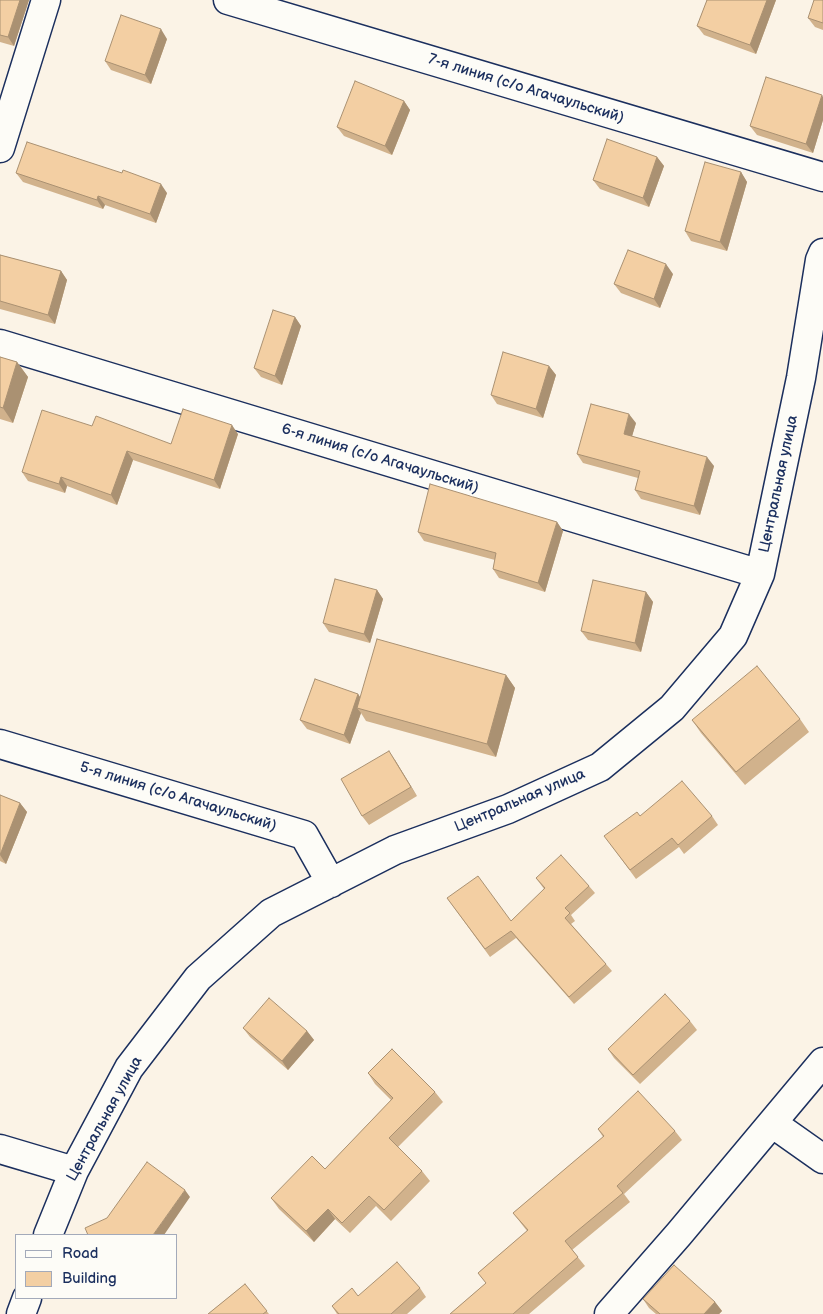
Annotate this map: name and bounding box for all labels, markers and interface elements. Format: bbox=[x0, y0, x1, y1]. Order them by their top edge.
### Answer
street label: 7-я линия (с/о Агачаульский) bbox=[426, 51, 626, 127]
street label: Центральная улица bbox=[756, 414, 802, 554]
street label: 6-я линия (с/о Агачаульский) bbox=[279, 420, 481, 498]
street label: 5-я линия (с/о Агачаульский) bbox=[77, 758, 279, 836]
street label: Центральная улица bbox=[452, 765, 588, 837]
street label: Центральная улица bbox=[63, 1053, 147, 1185]
legend bbox=[15, 1234, 178, 1299]
text: Road bbox=[62, 1244, 98, 1263]
text: Building bbox=[62, 1269, 117, 1288]

